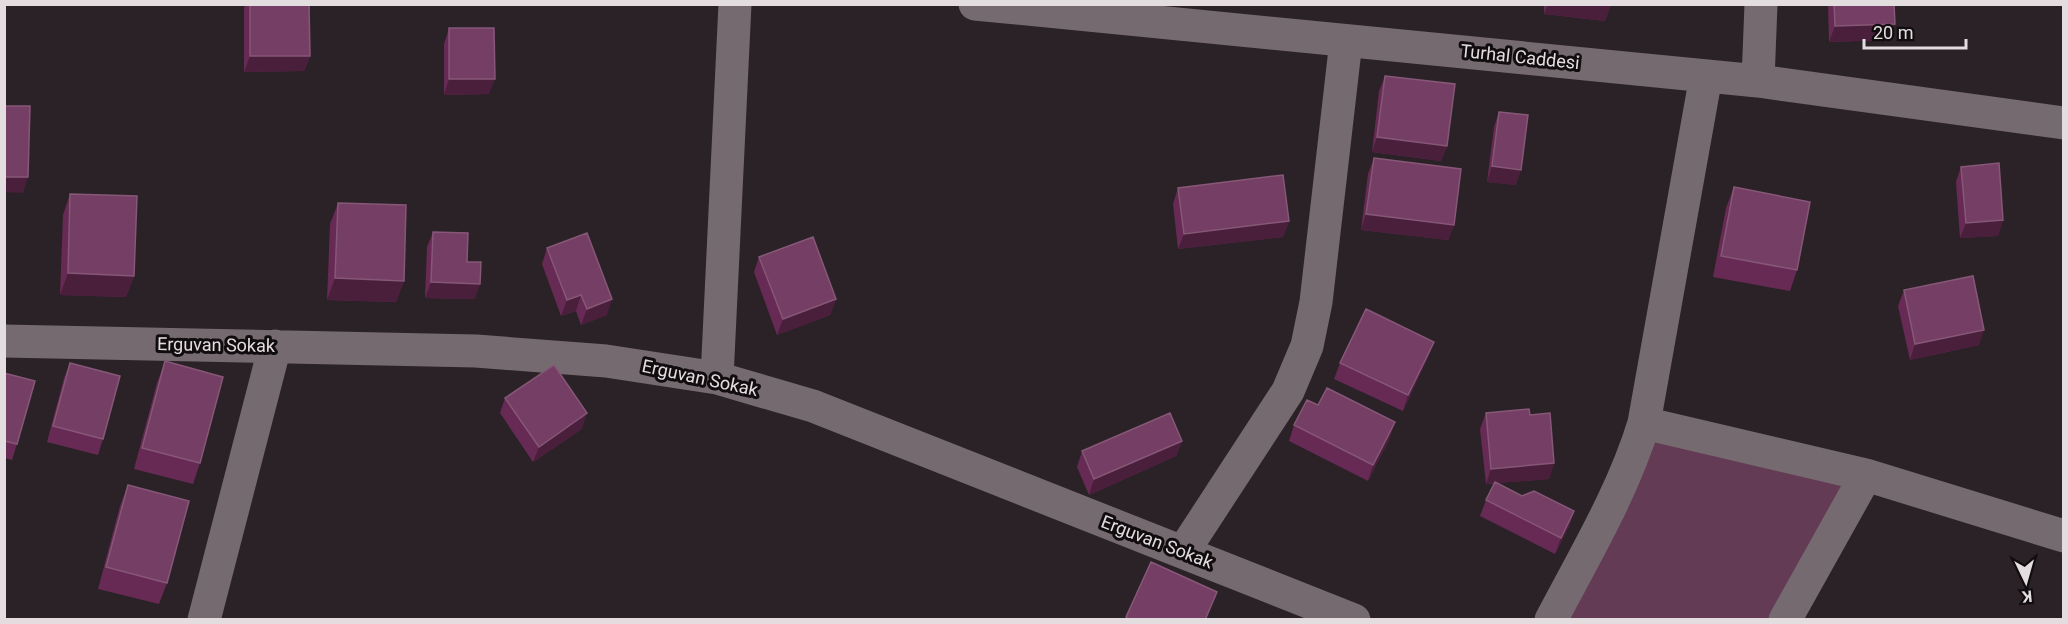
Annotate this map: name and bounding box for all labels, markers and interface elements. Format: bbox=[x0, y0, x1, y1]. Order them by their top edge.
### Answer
scale bar bbox=[1864, 12, 1966, 50]
text: 20 m bbox=[1873, 22, 1913, 43]
street label: Turhal Caddesi bbox=[1460, 40, 1581, 73]
street label: Erguvan Sokak bbox=[157, 333, 276, 356]
street label: Erguvan Sokak bbox=[640, 355, 761, 400]
street label: Erguvan Sokak bbox=[1098, 511, 1217, 573]
north arrow bbox=[1996, 552, 2056, 612]
text: K bbox=[2021, 587, 2033, 606]

